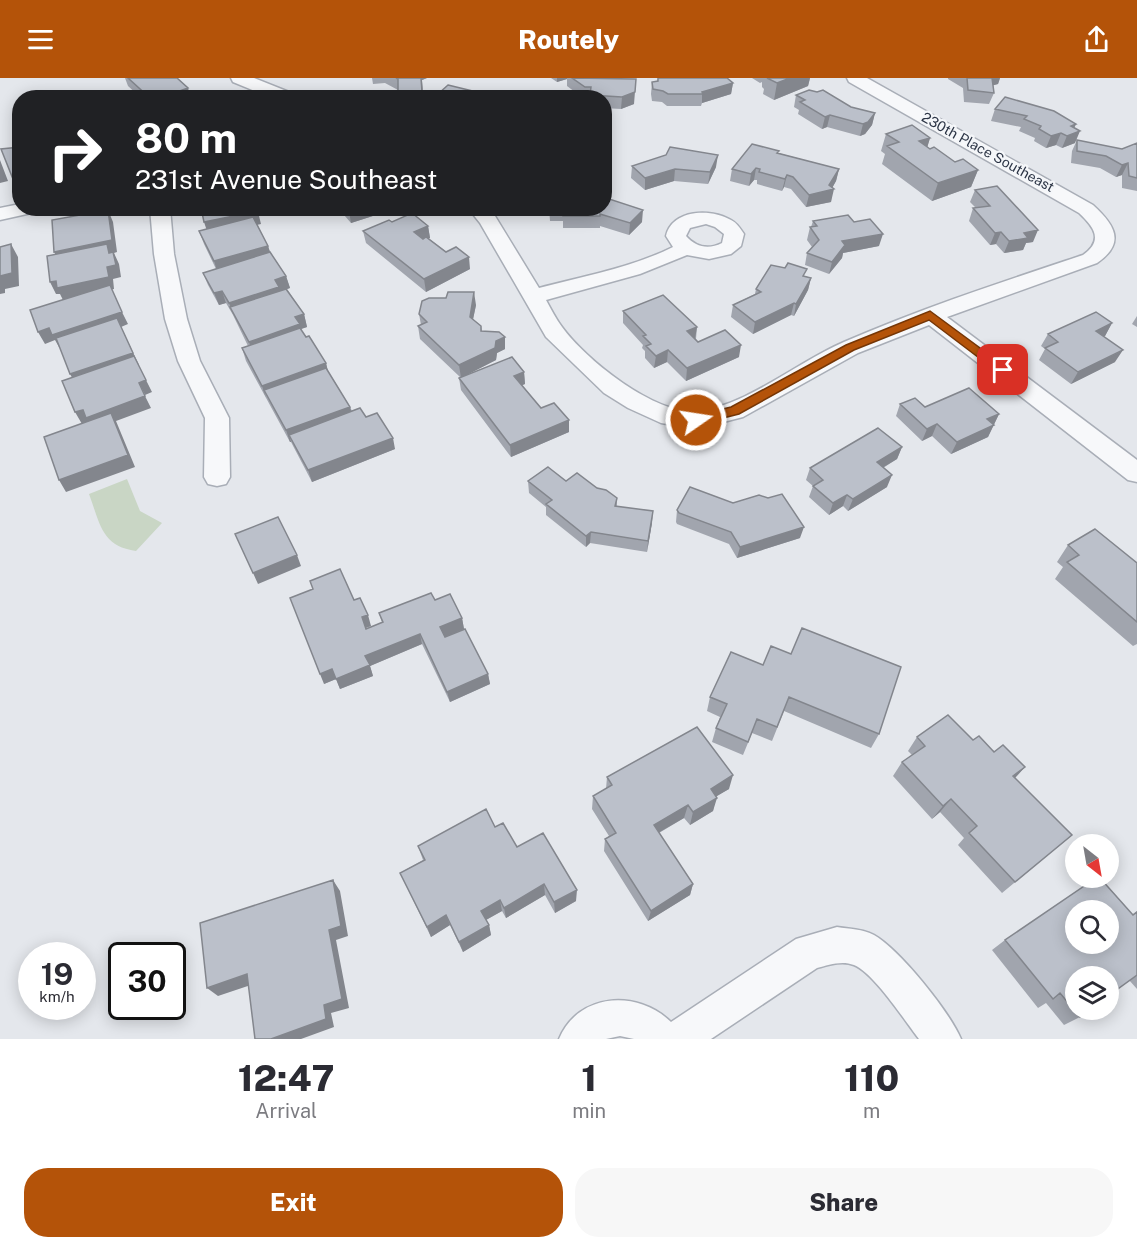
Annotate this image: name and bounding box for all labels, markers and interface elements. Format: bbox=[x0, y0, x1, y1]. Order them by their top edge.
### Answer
icon: menu bbox=[24, 23, 57, 56]
text: Routely bbox=[518, 23, 619, 55]
icon: share bbox=[1080, 23, 1113, 56]
street label: 230th Place Southeast bbox=[919, 109, 1057, 195]
text: 80 m bbox=[135, 113, 237, 162]
icon: right bbox=[36, 114, 114, 192]
text: 231st Avenue Southeast bbox=[135, 163, 437, 195]
pin bbox=[977, 344, 1028, 395]
icon: arrive bbox=[986, 353, 1019, 386]
position arrow bbox=[664, 388, 728, 452]
north arrow bbox=[1065, 834, 1119, 888]
map controls bbox=[1065, 834, 1119, 1020]
button: search bbox=[1065, 900, 1119, 954]
speed limit sign: 30 bbox=[108, 942, 186, 1020]
text: 19 bbox=[41, 956, 73, 992]
button: layers bbox=[1065, 966, 1119, 1020]
text: km/h bbox=[39, 988, 75, 1005]
text: 12:47 bbox=[238, 1057, 334, 1099]
text: 1 bbox=[581, 1057, 597, 1099]
text: 110 bbox=[844, 1057, 899, 1099]
text: Arrival bbox=[255, 1099, 317, 1123]
text: min bbox=[572, 1099, 606, 1123]
text: m bbox=[863, 1099, 880, 1123]
button: Exit bbox=[24, 1168, 563, 1237]
button: Share bbox=[575, 1168, 1113, 1237]

